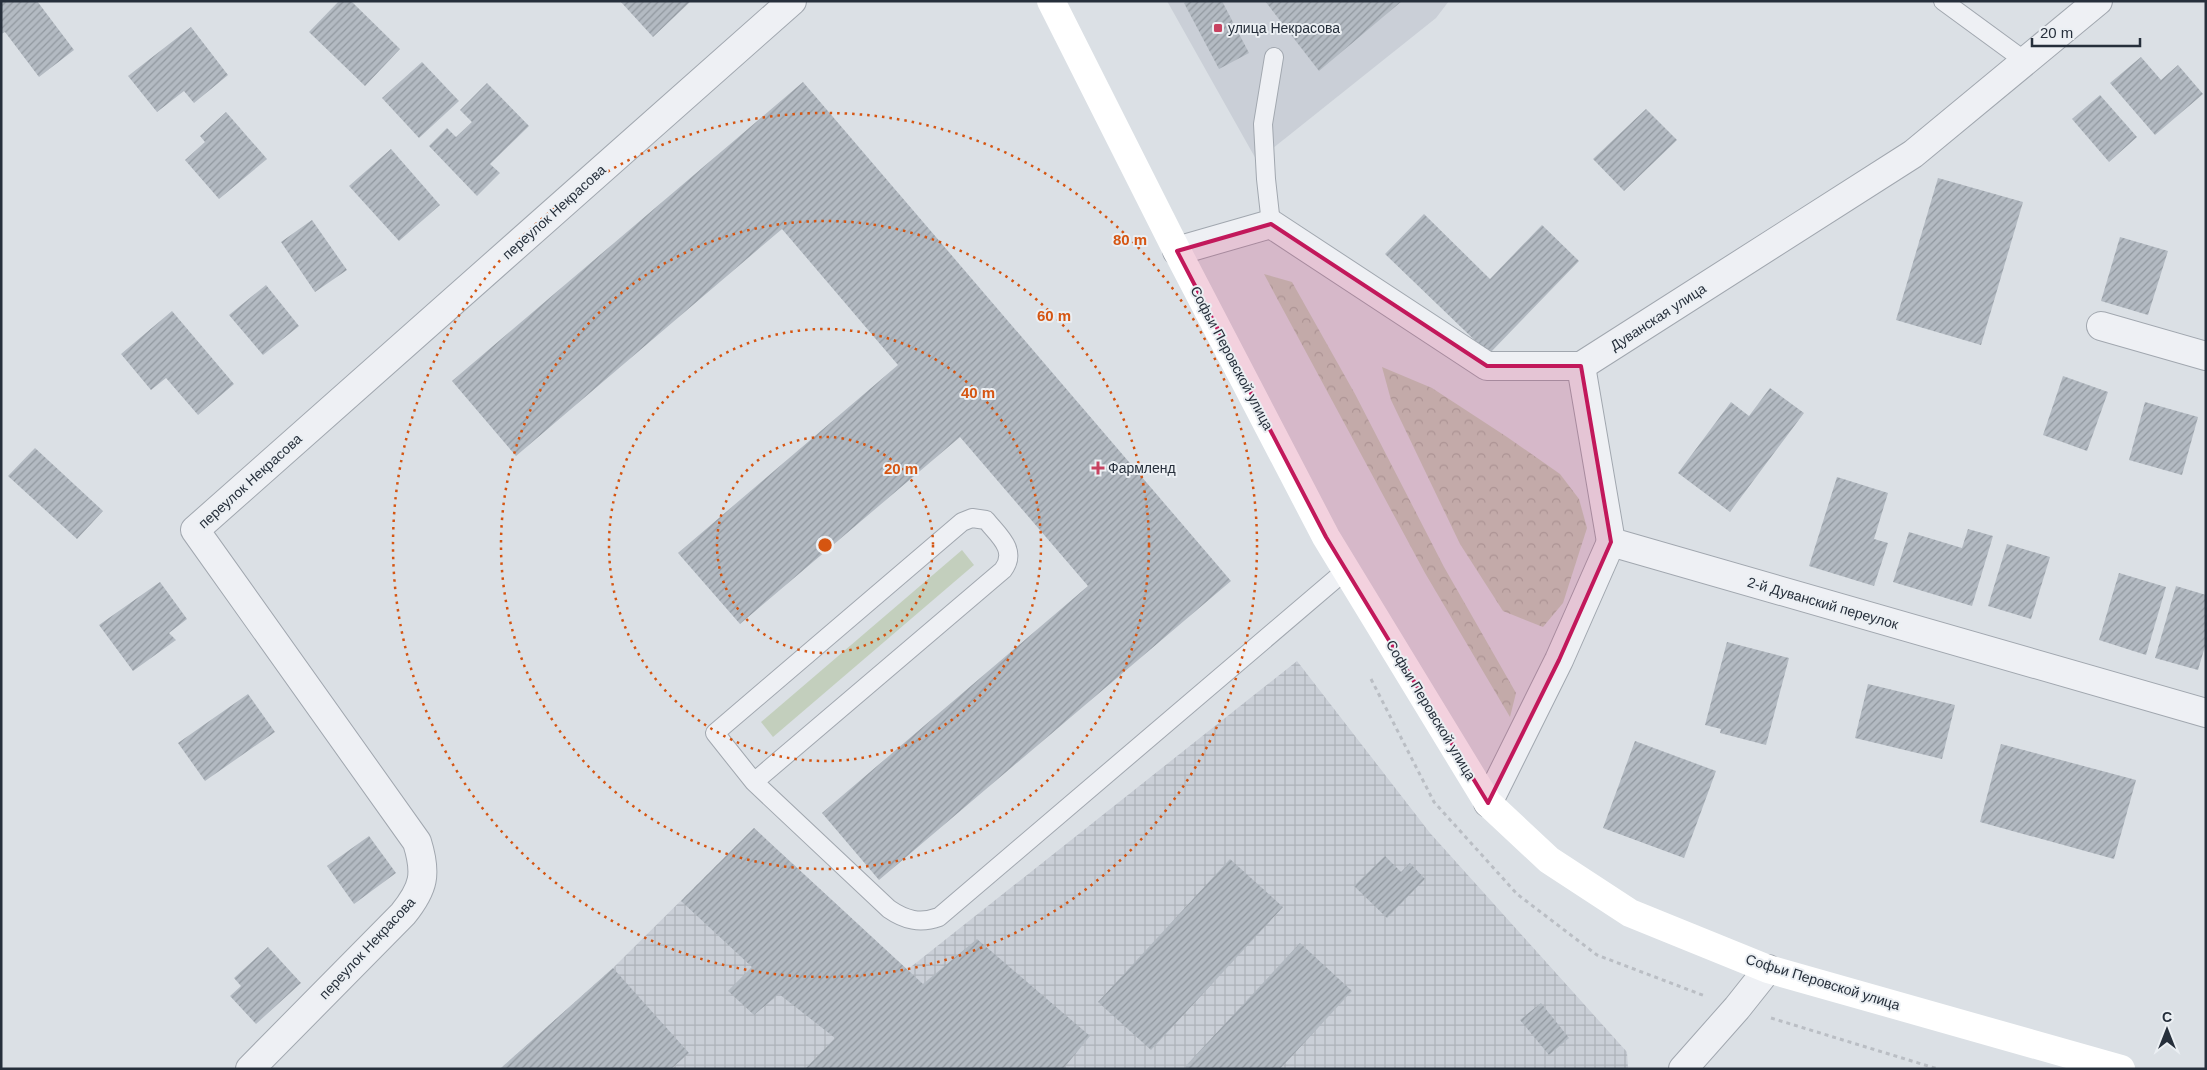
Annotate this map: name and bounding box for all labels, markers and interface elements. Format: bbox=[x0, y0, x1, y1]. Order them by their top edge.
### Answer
scale bar bbox=[2032, 15, 2140, 47]
place label: улица Некрасова bbox=[1228, 20, 1340, 36]
marker: улица Некрасова bbox=[1212, 22, 1224, 34]
text: 20 m bbox=[2040, 24, 2073, 41]
street label: переулок Некрасова bbox=[499, 161, 609, 263]
text: 80 m bbox=[1113, 231, 1147, 248]
street label: Дуванская улица bbox=[1607, 280, 1709, 354]
street label: Софьи Перовской улица bbox=[1187, 283, 1277, 433]
text: 60 m bbox=[1037, 307, 1071, 324]
text: 40 m bbox=[961, 384, 995, 401]
street label: переулок Некрасова bbox=[195, 430, 305, 532]
text: 20 m bbox=[884, 460, 918, 477]
place label: Фармленд bbox=[1108, 460, 1176, 476]
marker: Фармленд bbox=[1092, 462, 1104, 474]
centre of rings bbox=[816, 536, 834, 554]
street label: 2-й Дуванский переулок bbox=[1746, 574, 1901, 632]
street label: Софьи Перовской улица bbox=[1383, 637, 1479, 783]
street label: переулок Некрасова bbox=[316, 894, 418, 1002]
street label: Софьи Перовской улица bbox=[1744, 951, 1902, 1013]
north arrow bbox=[2142, 1005, 2192, 1055]
text: С bbox=[2162, 1009, 2172, 1025]

